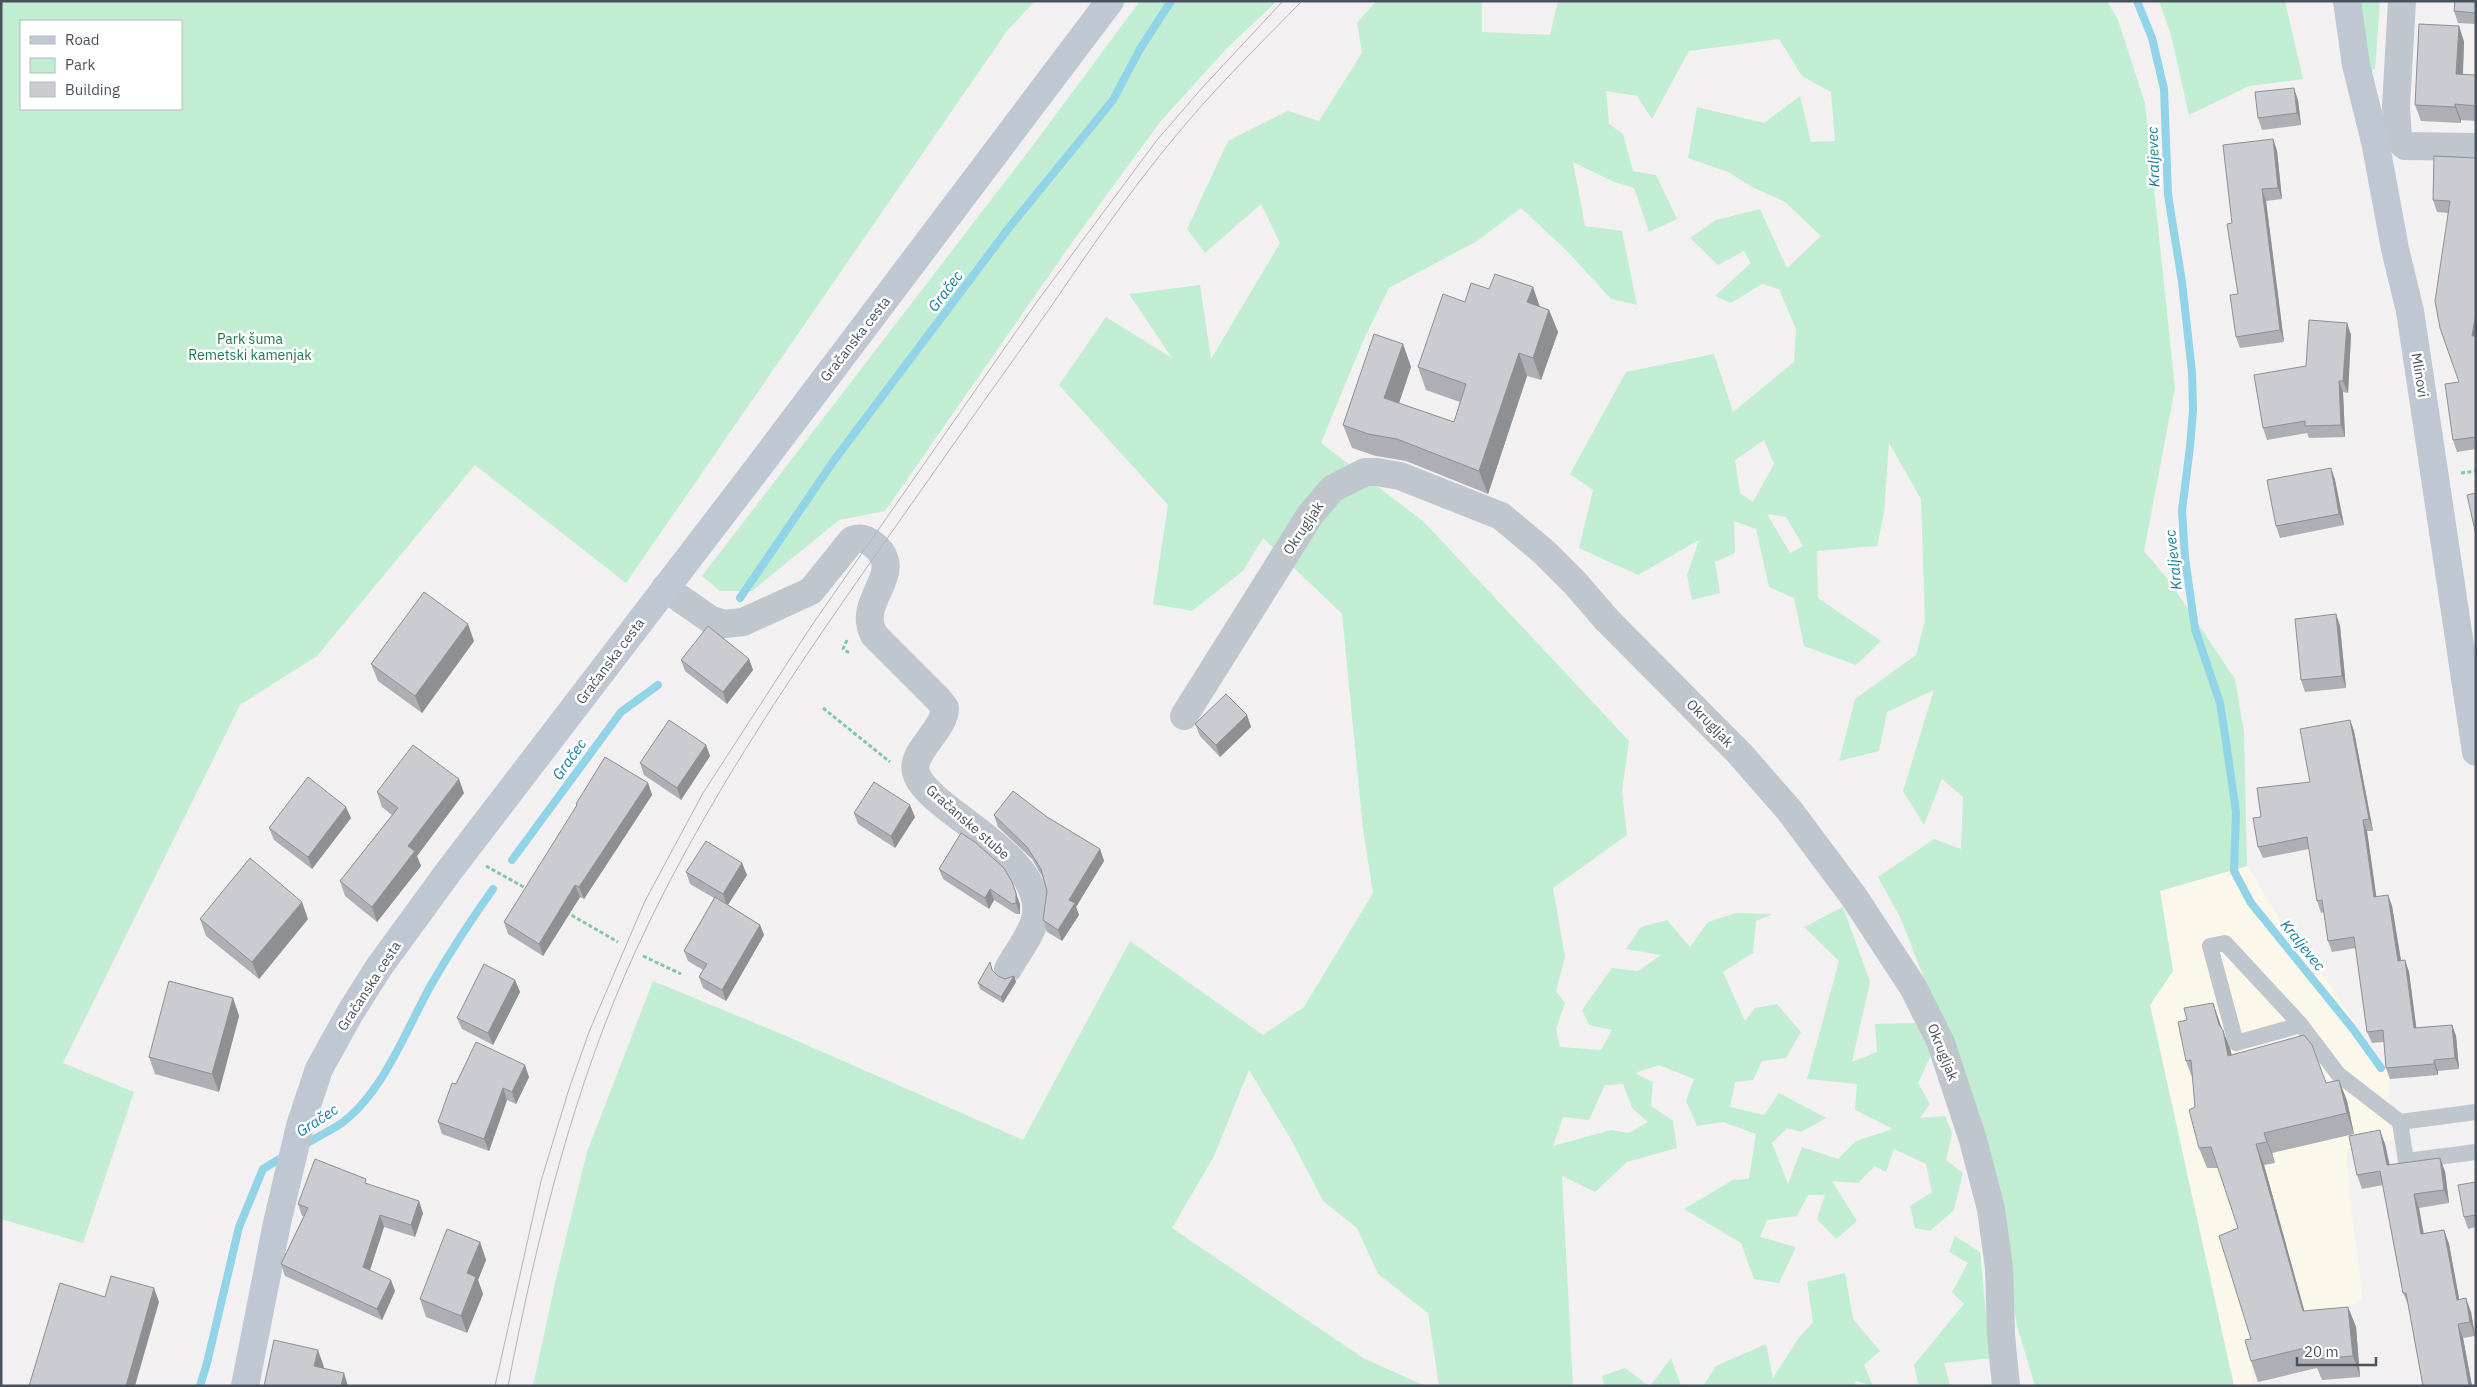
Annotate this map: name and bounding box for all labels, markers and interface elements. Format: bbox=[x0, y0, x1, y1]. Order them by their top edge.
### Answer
legend bbox=[20, 20, 182, 110]
text: Road bbox=[65, 30, 100, 49]
text: Park bbox=[65, 55, 95, 74]
text: Building bbox=[65, 80, 120, 99]
water label: Kraljevec bbox=[2142, 126, 2164, 188]
water label: Gračec bbox=[924, 266, 967, 315]
street label: Gračanska cesta bbox=[816, 292, 894, 385]
park label: Park šuma Remetski kamenjak bbox=[188, 330, 312, 364]
street label: Mlinovi bbox=[2408, 351, 2432, 399]
street label: Okrugljak bbox=[1279, 498, 1328, 558]
water label: Kraljevec bbox=[2160, 528, 2186, 591]
street label: Gračanska cesta bbox=[572, 614, 649, 708]
street label: Okrugljak bbox=[1683, 695, 1738, 751]
water label: Gračec bbox=[548, 734, 591, 783]
street label: Gračanske stube bbox=[922, 781, 1014, 863]
water label: Kraljevec bbox=[2277, 915, 2330, 975]
street label: Gračanska cesta bbox=[333, 937, 405, 1034]
street label: Okrugljak bbox=[1923, 1021, 1963, 1084]
water label: Gračec bbox=[292, 1099, 342, 1141]
scale bar bbox=[2297, 1334, 2376, 1366]
text: 20 m bbox=[2304, 1342, 2339, 1361]

